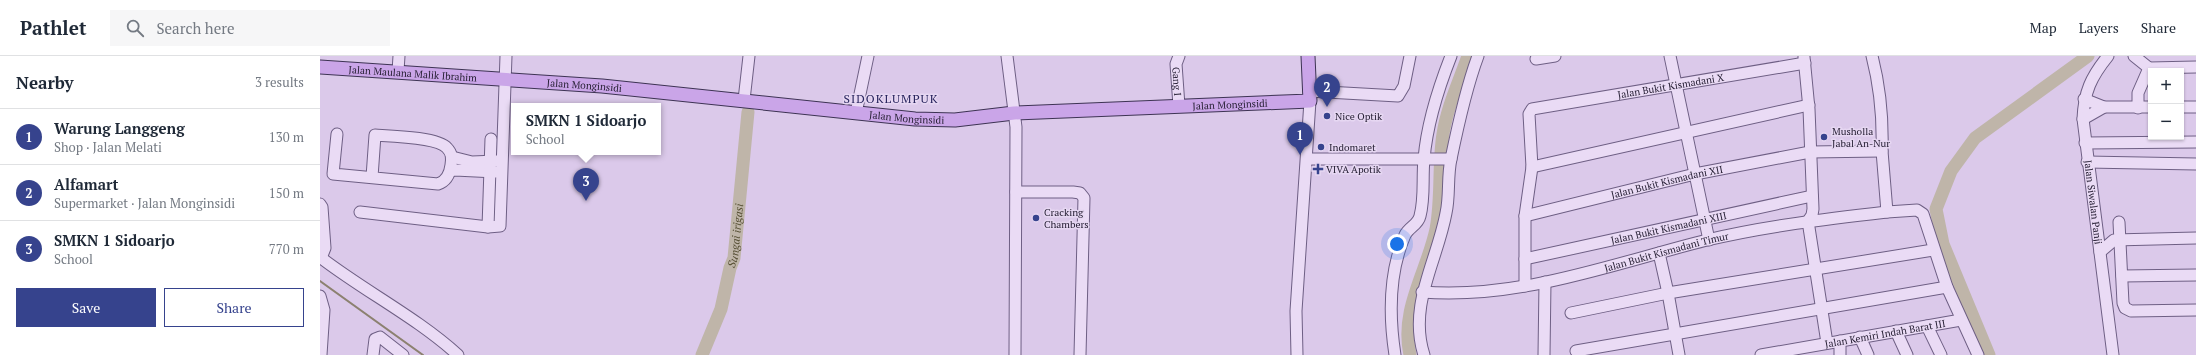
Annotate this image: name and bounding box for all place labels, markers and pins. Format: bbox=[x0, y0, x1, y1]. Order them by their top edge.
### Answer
pin: 2 bbox=[1314, 74, 1340, 107]
place label: Nice Optik bbox=[1335, 110, 1383, 123]
marker: Nice Optik bbox=[1322, 111, 1332, 121]
pin: 1 bbox=[1287, 122, 1313, 155]
place label: Musholla Jabal An-Nur bbox=[1832, 125, 1890, 150]
marker: Musholla Jabal An-Nur bbox=[1819, 132, 1829, 142]
place label: Indomaret bbox=[1329, 141, 1376, 154]
marker: Indomaret bbox=[1316, 142, 1326, 152]
place label: VIVA Apotik bbox=[1326, 163, 1382, 176]
marker: VIVA Apotik bbox=[1313, 164, 1323, 174]
pin: 3 bbox=[573, 168, 599, 201]
place label: Cracking Chambers bbox=[1044, 206, 1089, 231]
marker: Cracking Chambers bbox=[1031, 213, 1041, 223]

